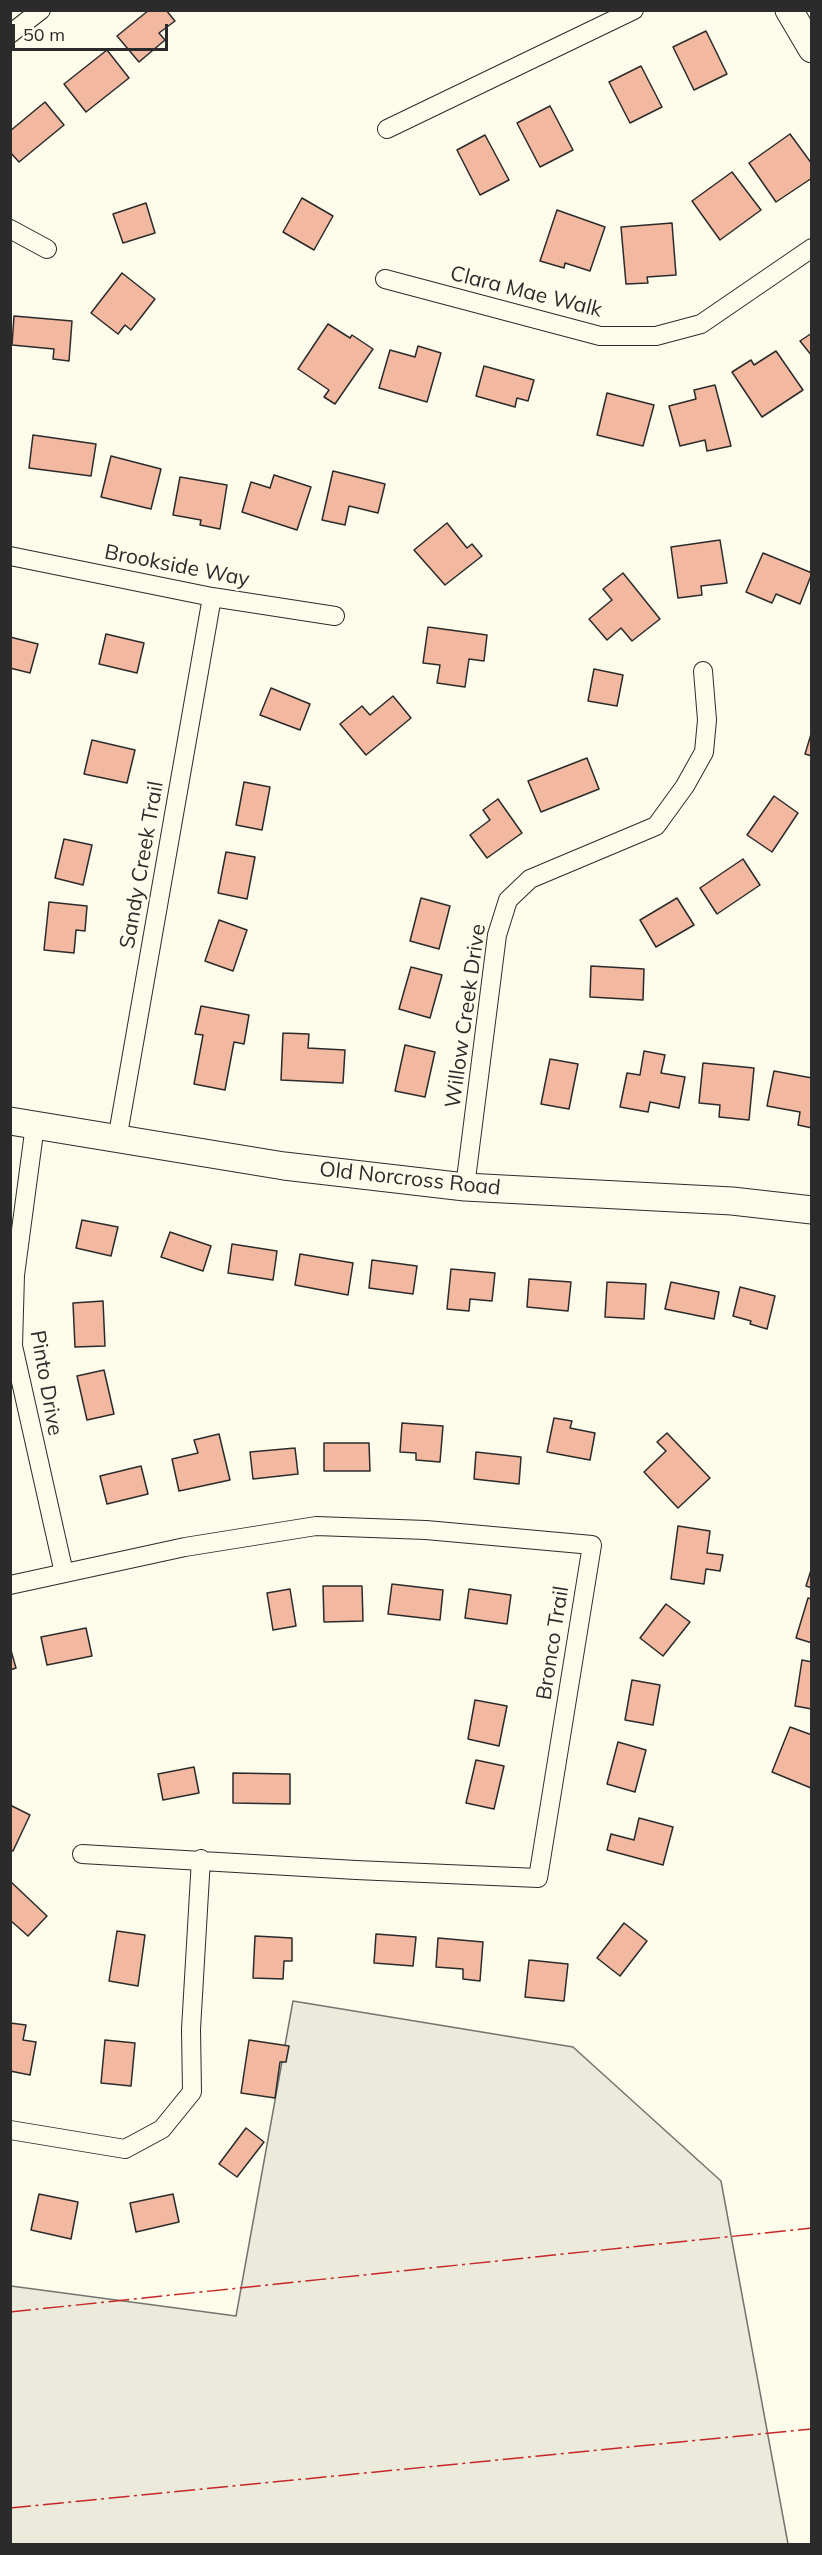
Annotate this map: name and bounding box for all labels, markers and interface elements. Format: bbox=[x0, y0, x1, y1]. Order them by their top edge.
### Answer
scale bar bbox=[15, 12, 171, 50]
text: 50 m bbox=[23, 23, 65, 46]
street label: Clara Mae Walk bbox=[447, 261, 605, 323]
street label: Brookside Way bbox=[102, 540, 252, 592]
street label: Sandy Creek Trail bbox=[115, 779, 169, 951]
street label: Willow Creek Drive bbox=[441, 922, 491, 1110]
street label: Old Norcross Road bbox=[318, 1157, 502, 1201]
street label: Pinto Drive bbox=[24, 1328, 68, 1438]
street label: Bronco Trail bbox=[532, 1584, 574, 1702]

